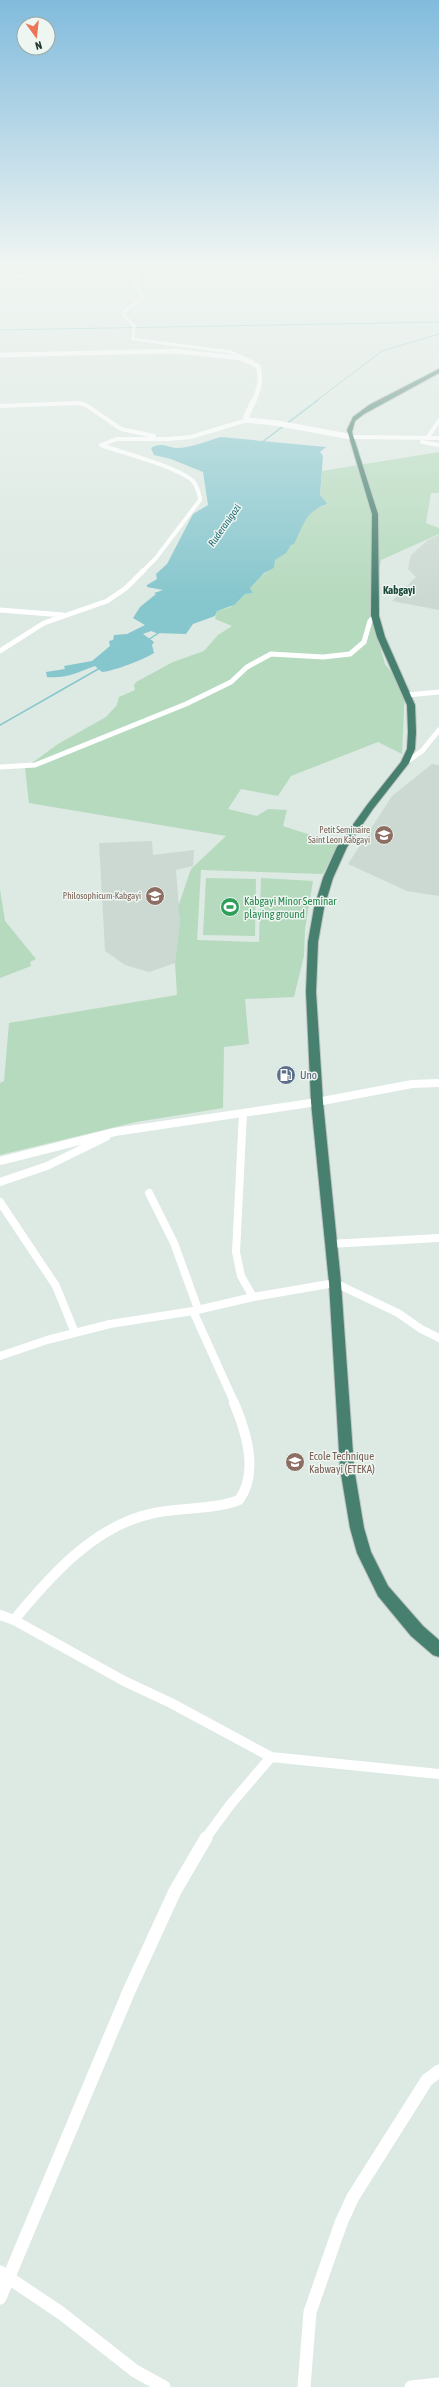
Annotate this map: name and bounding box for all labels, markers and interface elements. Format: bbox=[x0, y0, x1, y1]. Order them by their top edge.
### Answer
north arrow bbox=[16, 16, 56, 56]
text: N bbox=[34, 39, 43, 52]
water label: Ruderanigozi bbox=[206, 502, 243, 548]
district label: Kabgayi bbox=[383, 584, 416, 596]
school or university icon: Petit Seminaire Saint Leon Kabgayi bbox=[373, 824, 395, 846]
place label: Petit Seminaire Saint Leon Kabgayi bbox=[308, 825, 370, 845]
school or university icon: Philosophicum-Kabgayi bbox=[144, 885, 166, 907]
place label: Philosophicum-Kabgayi bbox=[63, 891, 141, 901]
place label: Kabgayi Minor Seminar playing ground bbox=[244, 895, 337, 920]
sports icon: Kabgayi Minor Seminar playing ground bbox=[219, 896, 241, 918]
fuel station icon: Uno bbox=[275, 1064, 297, 1086]
place label: Uno bbox=[300, 1069, 317, 1081]
place label: Ecole Technique Kabwayi (ETEKA) bbox=[309, 1450, 375, 1475]
school or university icon: Ecole Technique Kabwayi (ETEKA) bbox=[284, 1451, 306, 1473]

